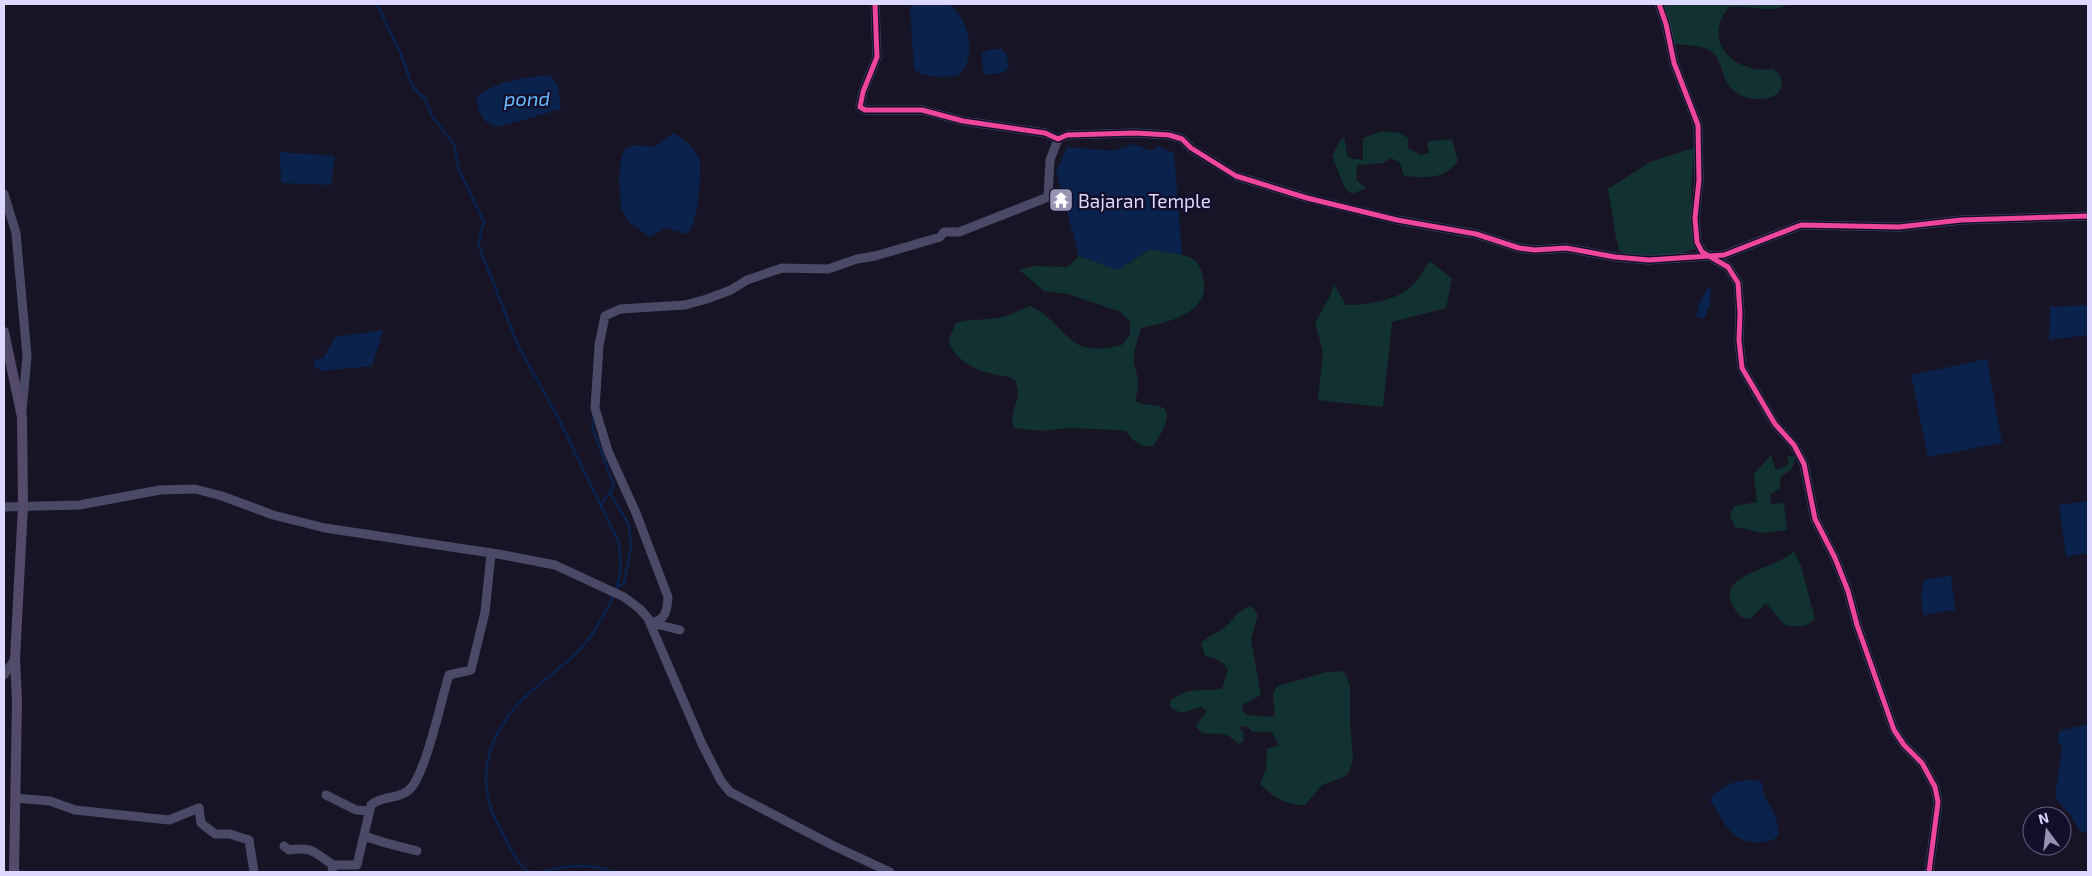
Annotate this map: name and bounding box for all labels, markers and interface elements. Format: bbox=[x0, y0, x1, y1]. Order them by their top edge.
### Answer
water label: pond bbox=[504, 86, 550, 110]
temple icon: Bajaran Temple bbox=[1048, 187, 1074, 213]
place label: Bajaran Temple bbox=[1078, 189, 1211, 212]
north arrow bbox=[2022, 806, 2072, 856]
text: N bbox=[2036, 808, 2051, 827]

